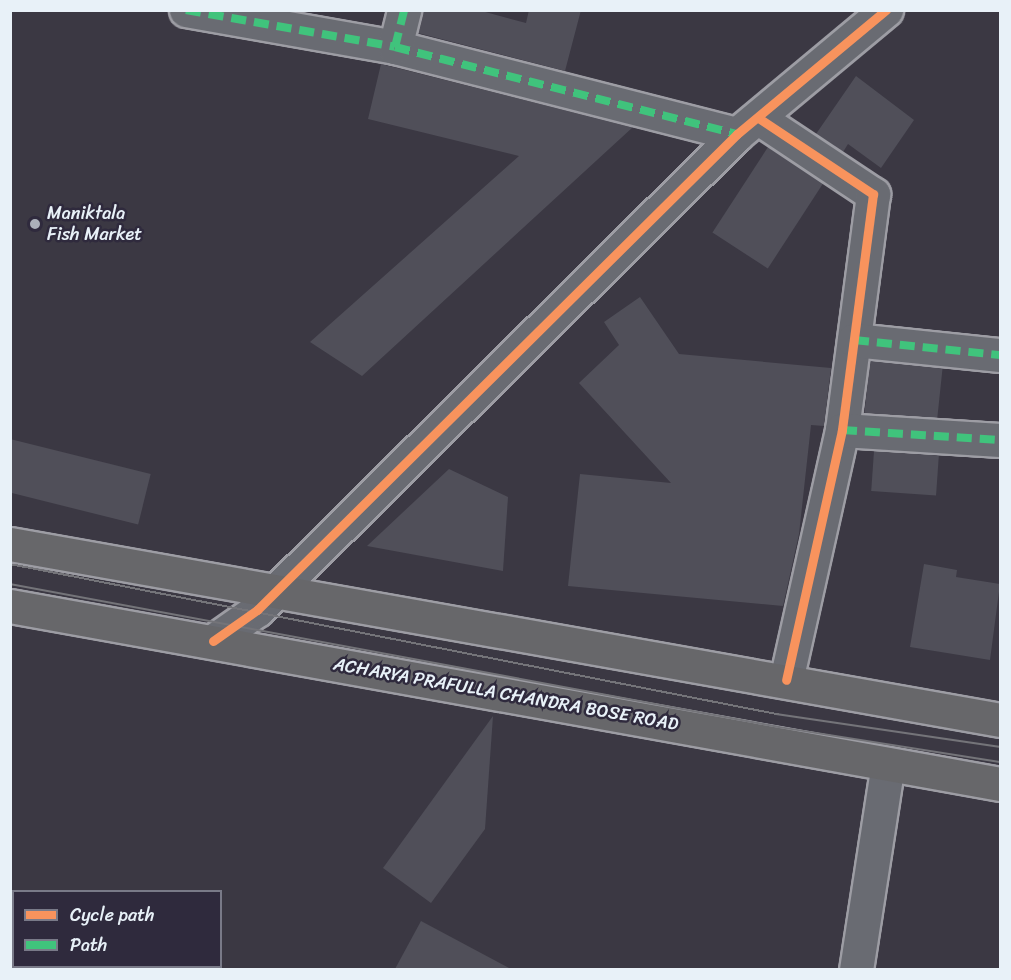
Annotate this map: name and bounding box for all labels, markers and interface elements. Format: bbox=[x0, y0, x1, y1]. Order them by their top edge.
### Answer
place label: Maniktala Fish Market bbox=[47, 203, 141, 246]
marker: Maniktala Fish Market bbox=[28, 217, 42, 231]
street label: ACHARYA PRAFULLA CHANDRA BOSE ROAD bbox=[332, 653, 680, 735]
legend bbox=[12, 890, 222, 968]
text: Cycle path bbox=[70, 899, 154, 931]
text: Path bbox=[70, 929, 107, 961]

